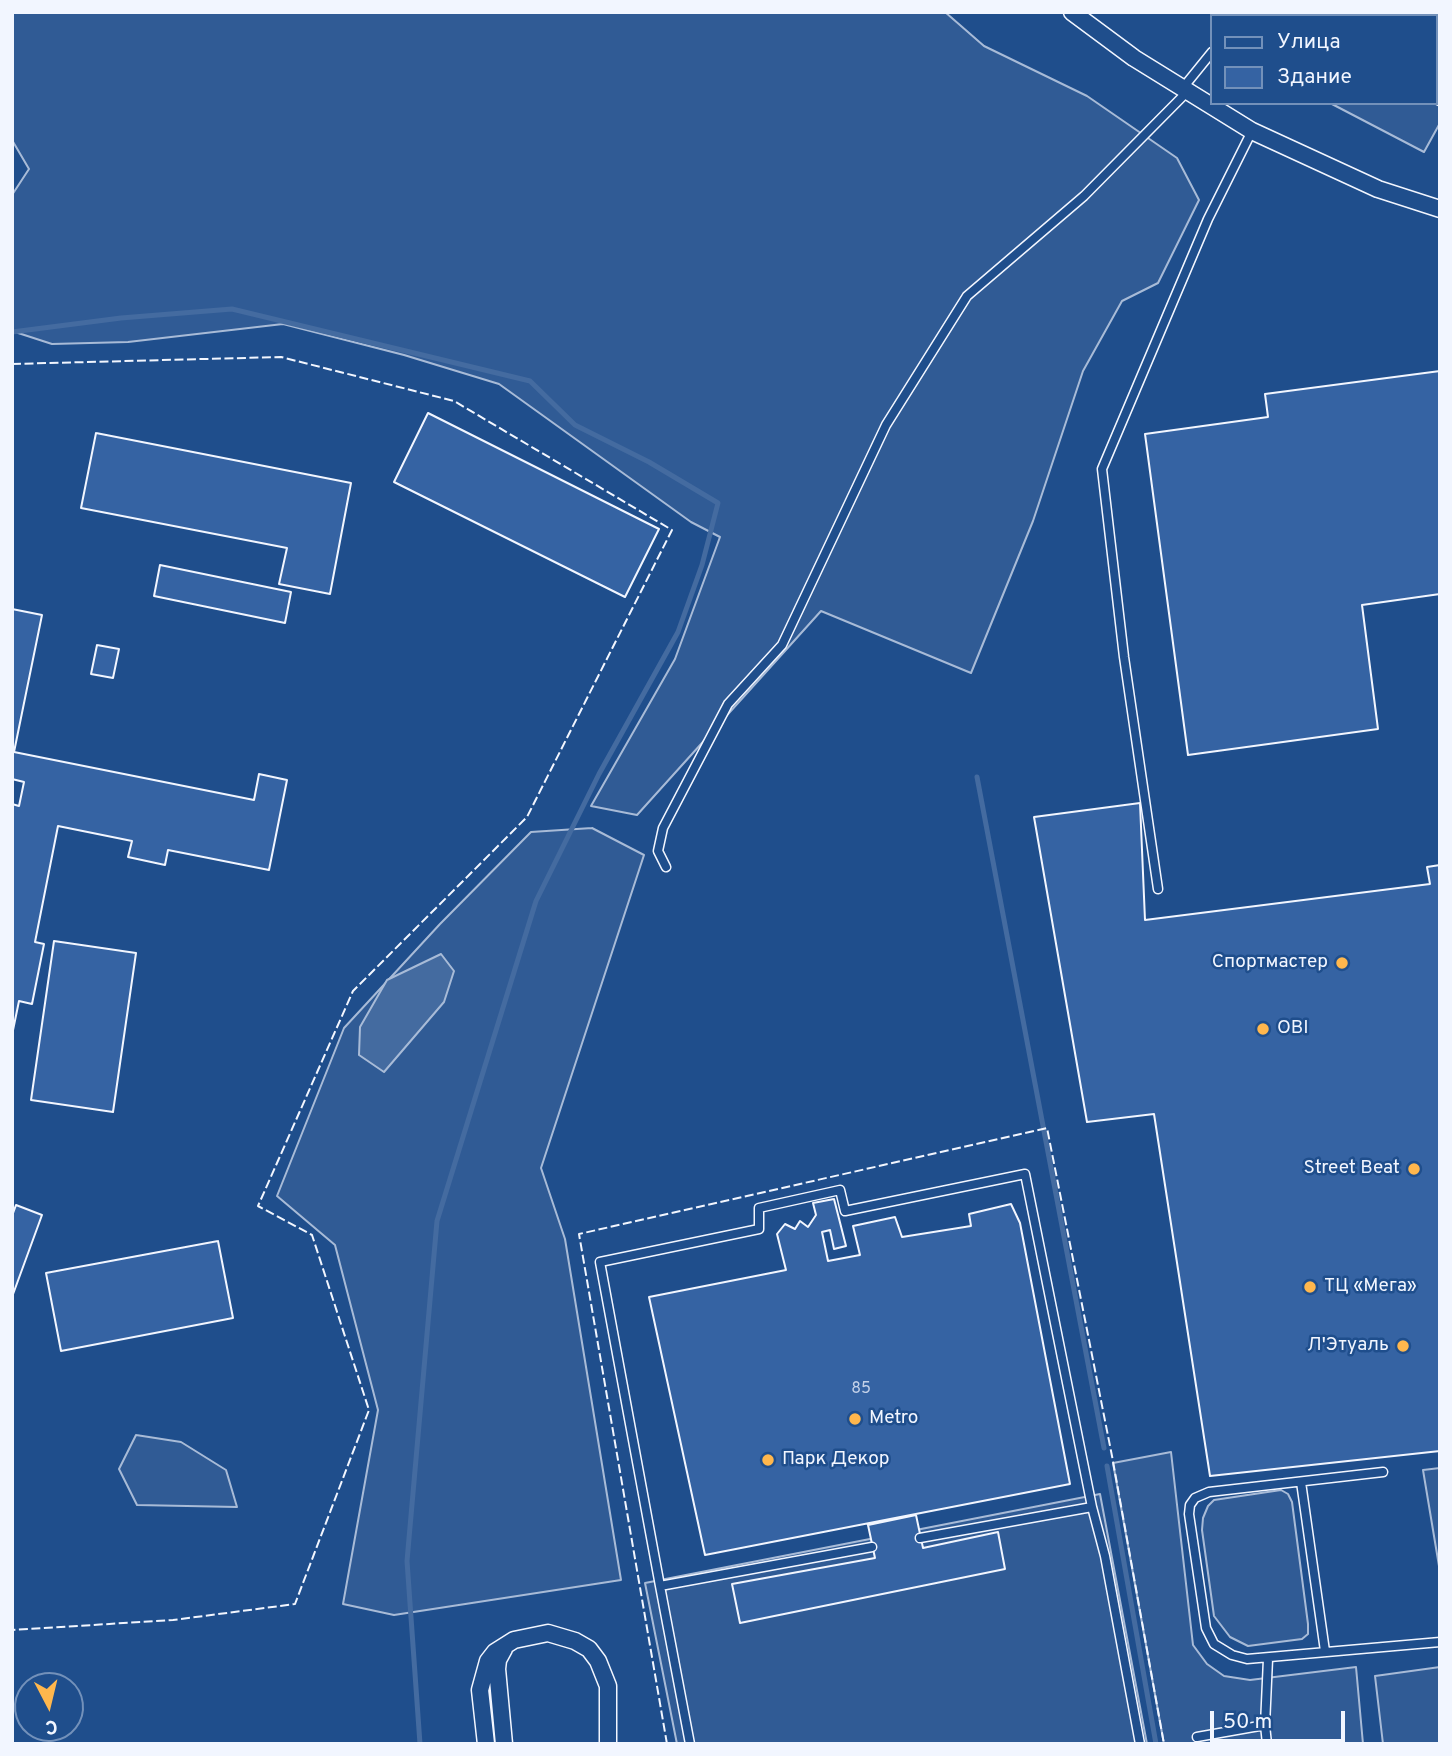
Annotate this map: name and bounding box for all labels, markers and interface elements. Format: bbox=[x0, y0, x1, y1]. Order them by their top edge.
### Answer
legend bbox=[1210, 14, 1438, 105]
text: Улица bbox=[1277, 29, 1341, 56]
text: Здание bbox=[1277, 64, 1352, 91]
place label: Спортмастер bbox=[1212, 952, 1328, 974]
marker: Спортмастер bbox=[1334, 955, 1350, 971]
place label: OBI bbox=[1277, 1018, 1309, 1040]
marker: OBI bbox=[1255, 1021, 1271, 1037]
place label: Street Beat bbox=[1304, 1158, 1400, 1180]
marker: Street Beat bbox=[1406, 1161, 1422, 1177]
place label: ТЦ «Мега» bbox=[1324, 1276, 1417, 1298]
marker: ТЦ «Мега» bbox=[1302, 1279, 1318, 1295]
place label: Л'Этуаль bbox=[1307, 1335, 1389, 1357]
marker: Л'Этуаль bbox=[1395, 1338, 1411, 1354]
house number: 85 bbox=[851, 1380, 871, 1400]
place label: Metro bbox=[869, 1408, 918, 1430]
marker: Metro bbox=[847, 1411, 863, 1427]
place label: Парк Декор bbox=[782, 1449, 890, 1471]
marker: Парк Декор bbox=[760, 1452, 776, 1468]
north arrow bbox=[14, 1672, 84, 1742]
scale bar bbox=[1214, 1696, 1349, 1740]
text: 50 m bbox=[1223, 1709, 1272, 1736]
text: С bbox=[44, 1713, 59, 1739]

